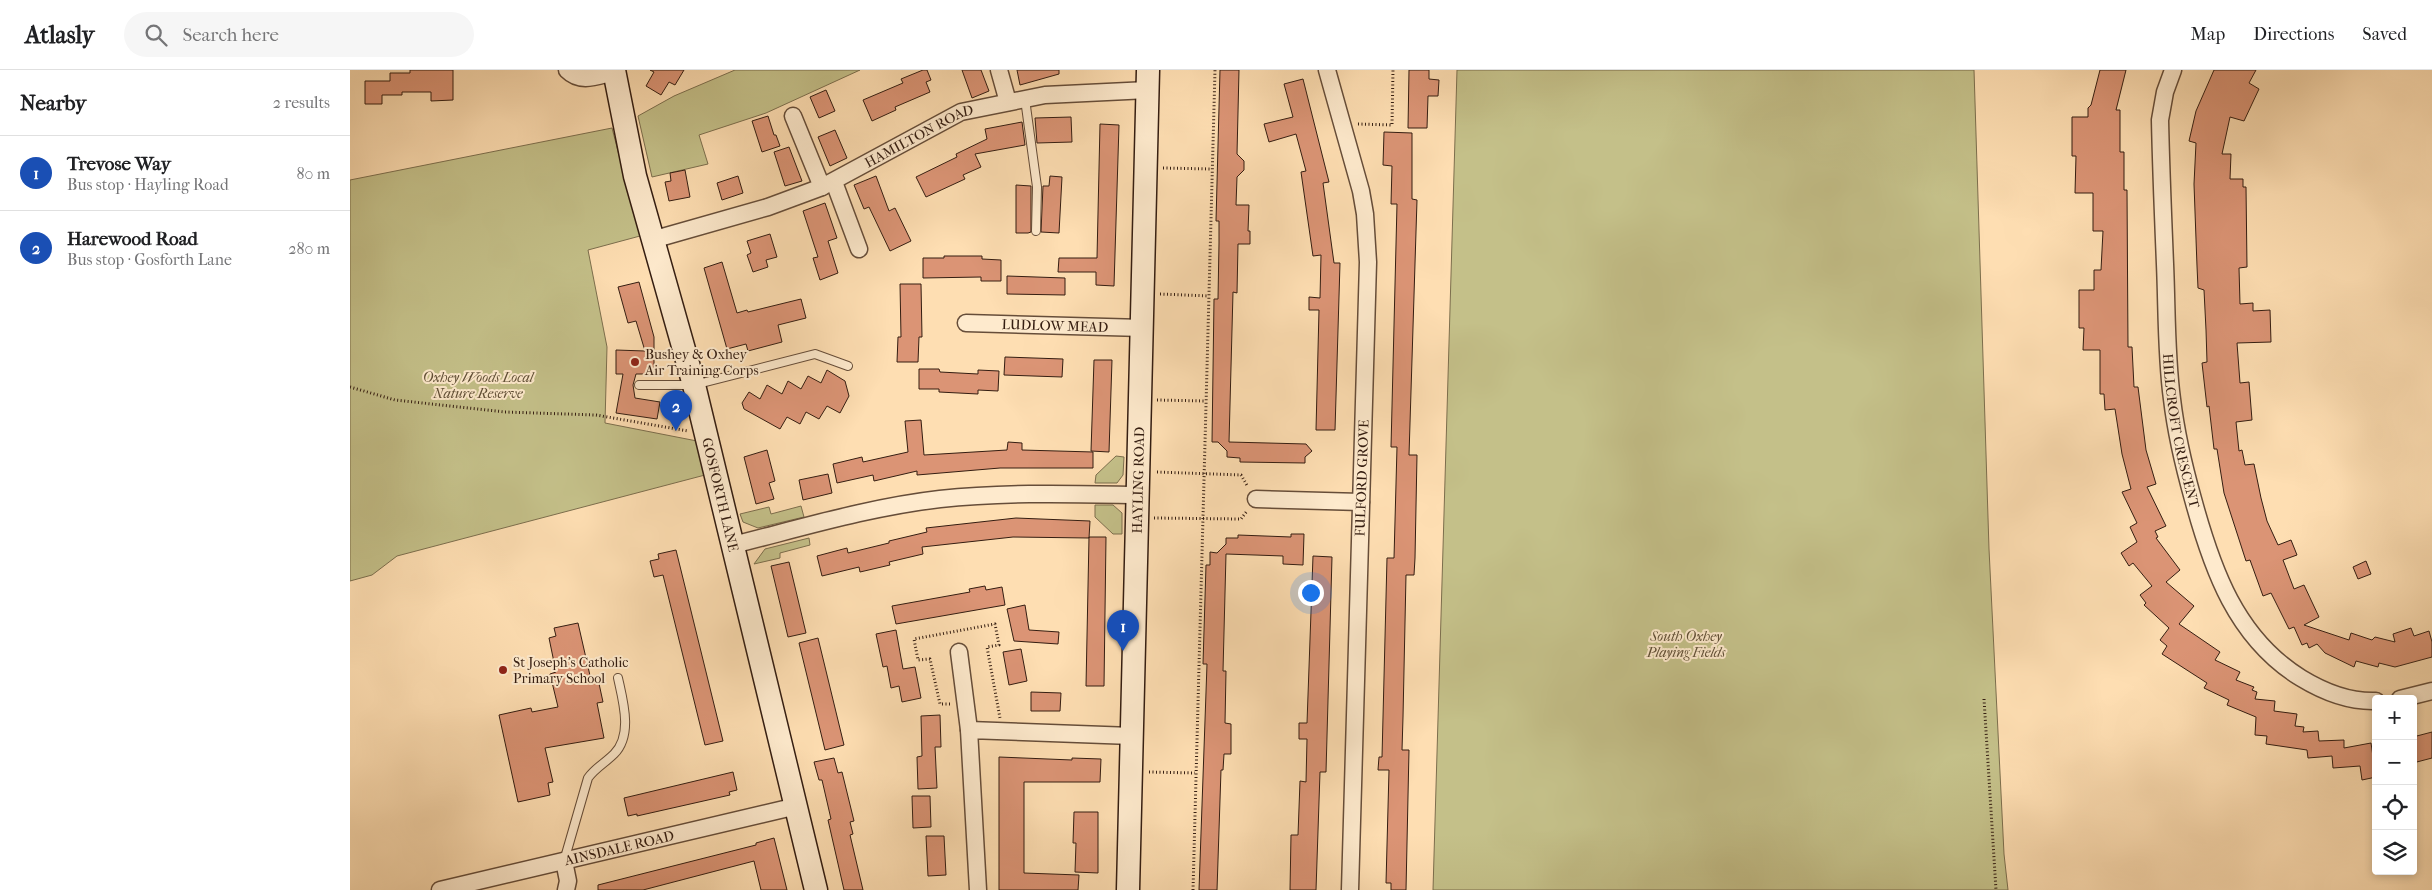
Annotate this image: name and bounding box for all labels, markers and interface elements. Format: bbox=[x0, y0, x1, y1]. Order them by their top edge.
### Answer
search box bbox=[124, 12, 474, 57]
text: Atlasly bbox=[25, 21, 94, 49]
icon: search bbox=[142, 21, 170, 49]
text: Search here bbox=[182, 24, 279, 46]
text: Map bbox=[2191, 24, 2225, 45]
text: Directions bbox=[2253, 24, 2334, 45]
text: Saved bbox=[2362, 24, 2407, 45]
text: Nearby bbox=[20, 91, 86, 115]
text: 2 results bbox=[273, 93, 330, 112]
street label: HAMILTON ROAD bbox=[862, 101, 975, 171]
text: Trevose Way bbox=[67, 153, 171, 175]
text: 1 bbox=[33, 164, 39, 183]
text: 80 m bbox=[296, 164, 330, 183]
text: Bus stop · Hayling Road bbox=[67, 175, 229, 194]
text: Harewood Road bbox=[67, 228, 198, 250]
text: 2 bbox=[32, 239, 40, 258]
text: 280 m bbox=[288, 239, 330, 258]
text: Bus stop · Gosforth Lane bbox=[67, 250, 232, 269]
street label: LUDLOW MEAD bbox=[1001, 316, 1109, 336]
place label: Bushey & Oxhey Air Training Corps bbox=[644, 346, 759, 379]
street label: HILLCROFT CRESCENT bbox=[2159, 353, 2204, 511]
marker: Bushey & Oxhey Air Training Corps bbox=[629, 356, 641, 368]
park label: Oxhey Woods Local Nature Reserve bbox=[423, 369, 535, 402]
pin: 2 bbox=[660, 390, 692, 431]
street label: FULFORD GROVE bbox=[1351, 419, 1373, 537]
street label: HAYLING ROAD bbox=[1128, 426, 1148, 534]
street label: GOSFORTH LANE bbox=[698, 436, 743, 554]
your location bbox=[1298, 580, 1324, 606]
pin: 1 bbox=[1107, 610, 1139, 651]
park label: South Oxhey Playing Fields bbox=[1646, 628, 1726, 661]
place label: St Joseph's Catholic Primary School bbox=[513, 654, 629, 687]
marker: St Joseph's Catholic Primary School bbox=[497, 664, 509, 676]
map controls bbox=[2372, 695, 2417, 875]
button: + bbox=[2372, 695, 2417, 740]
button: − bbox=[2372, 740, 2417, 785]
button: locate bbox=[2372, 785, 2417, 830]
street label: AINSDALE ROAD bbox=[562, 827, 676, 869]
button: layers bbox=[2372, 830, 2417, 875]

